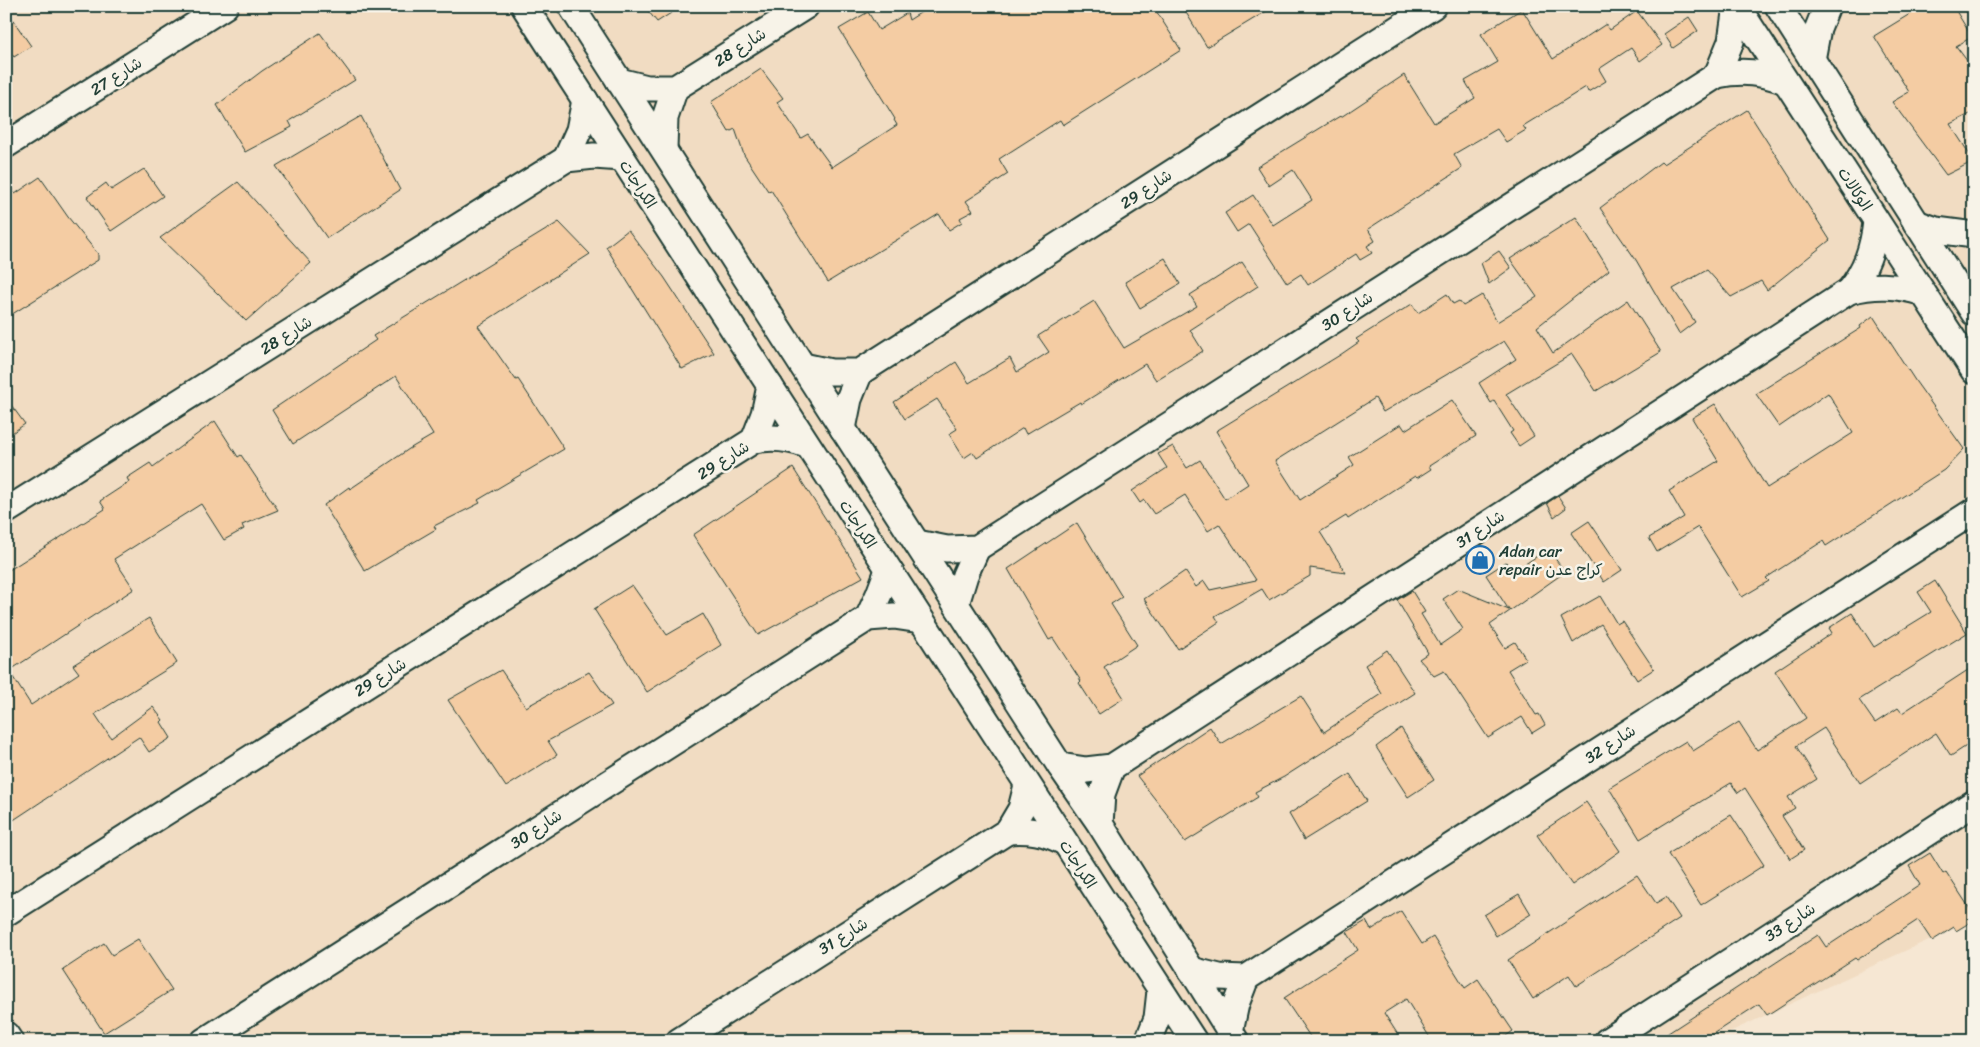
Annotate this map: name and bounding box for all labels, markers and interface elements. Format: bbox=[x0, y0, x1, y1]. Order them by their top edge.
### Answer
street label: شارع 28 bbox=[708, 19, 772, 75]
street label: شارع 27 bbox=[84, 49, 148, 103]
street label: الكراجات bbox=[611, 153, 665, 215]
street label: شارع 29 bbox=[1114, 161, 1178, 217]
street label: الوكالات bbox=[1830, 161, 1880, 217]
street label: شارع 30 bbox=[1315, 283, 1379, 339]
street label: شارع 28 bbox=[254, 307, 318, 363]
street label: شارع 29 bbox=[691, 432, 755, 488]
street label: الكراجات bbox=[831, 493, 885, 555]
street label: شارع 31 bbox=[1449, 502, 1511, 556]
place label: Adan car repair كراج عدن bbox=[1498, 537, 1603, 584]
shop icon: Adan car repair كراج عدن bbox=[1465, 545, 1495, 575]
street label: شارع 29 bbox=[348, 649, 412, 705]
street label: شارع 32 bbox=[1578, 716, 1642, 772]
street label: شارع 30 bbox=[504, 801, 568, 857]
street label: الكراجات bbox=[1051, 833, 1105, 895]
street label: شارع 33 bbox=[1758, 894, 1822, 950]
street label: شارع 31 bbox=[812, 909, 874, 963]

